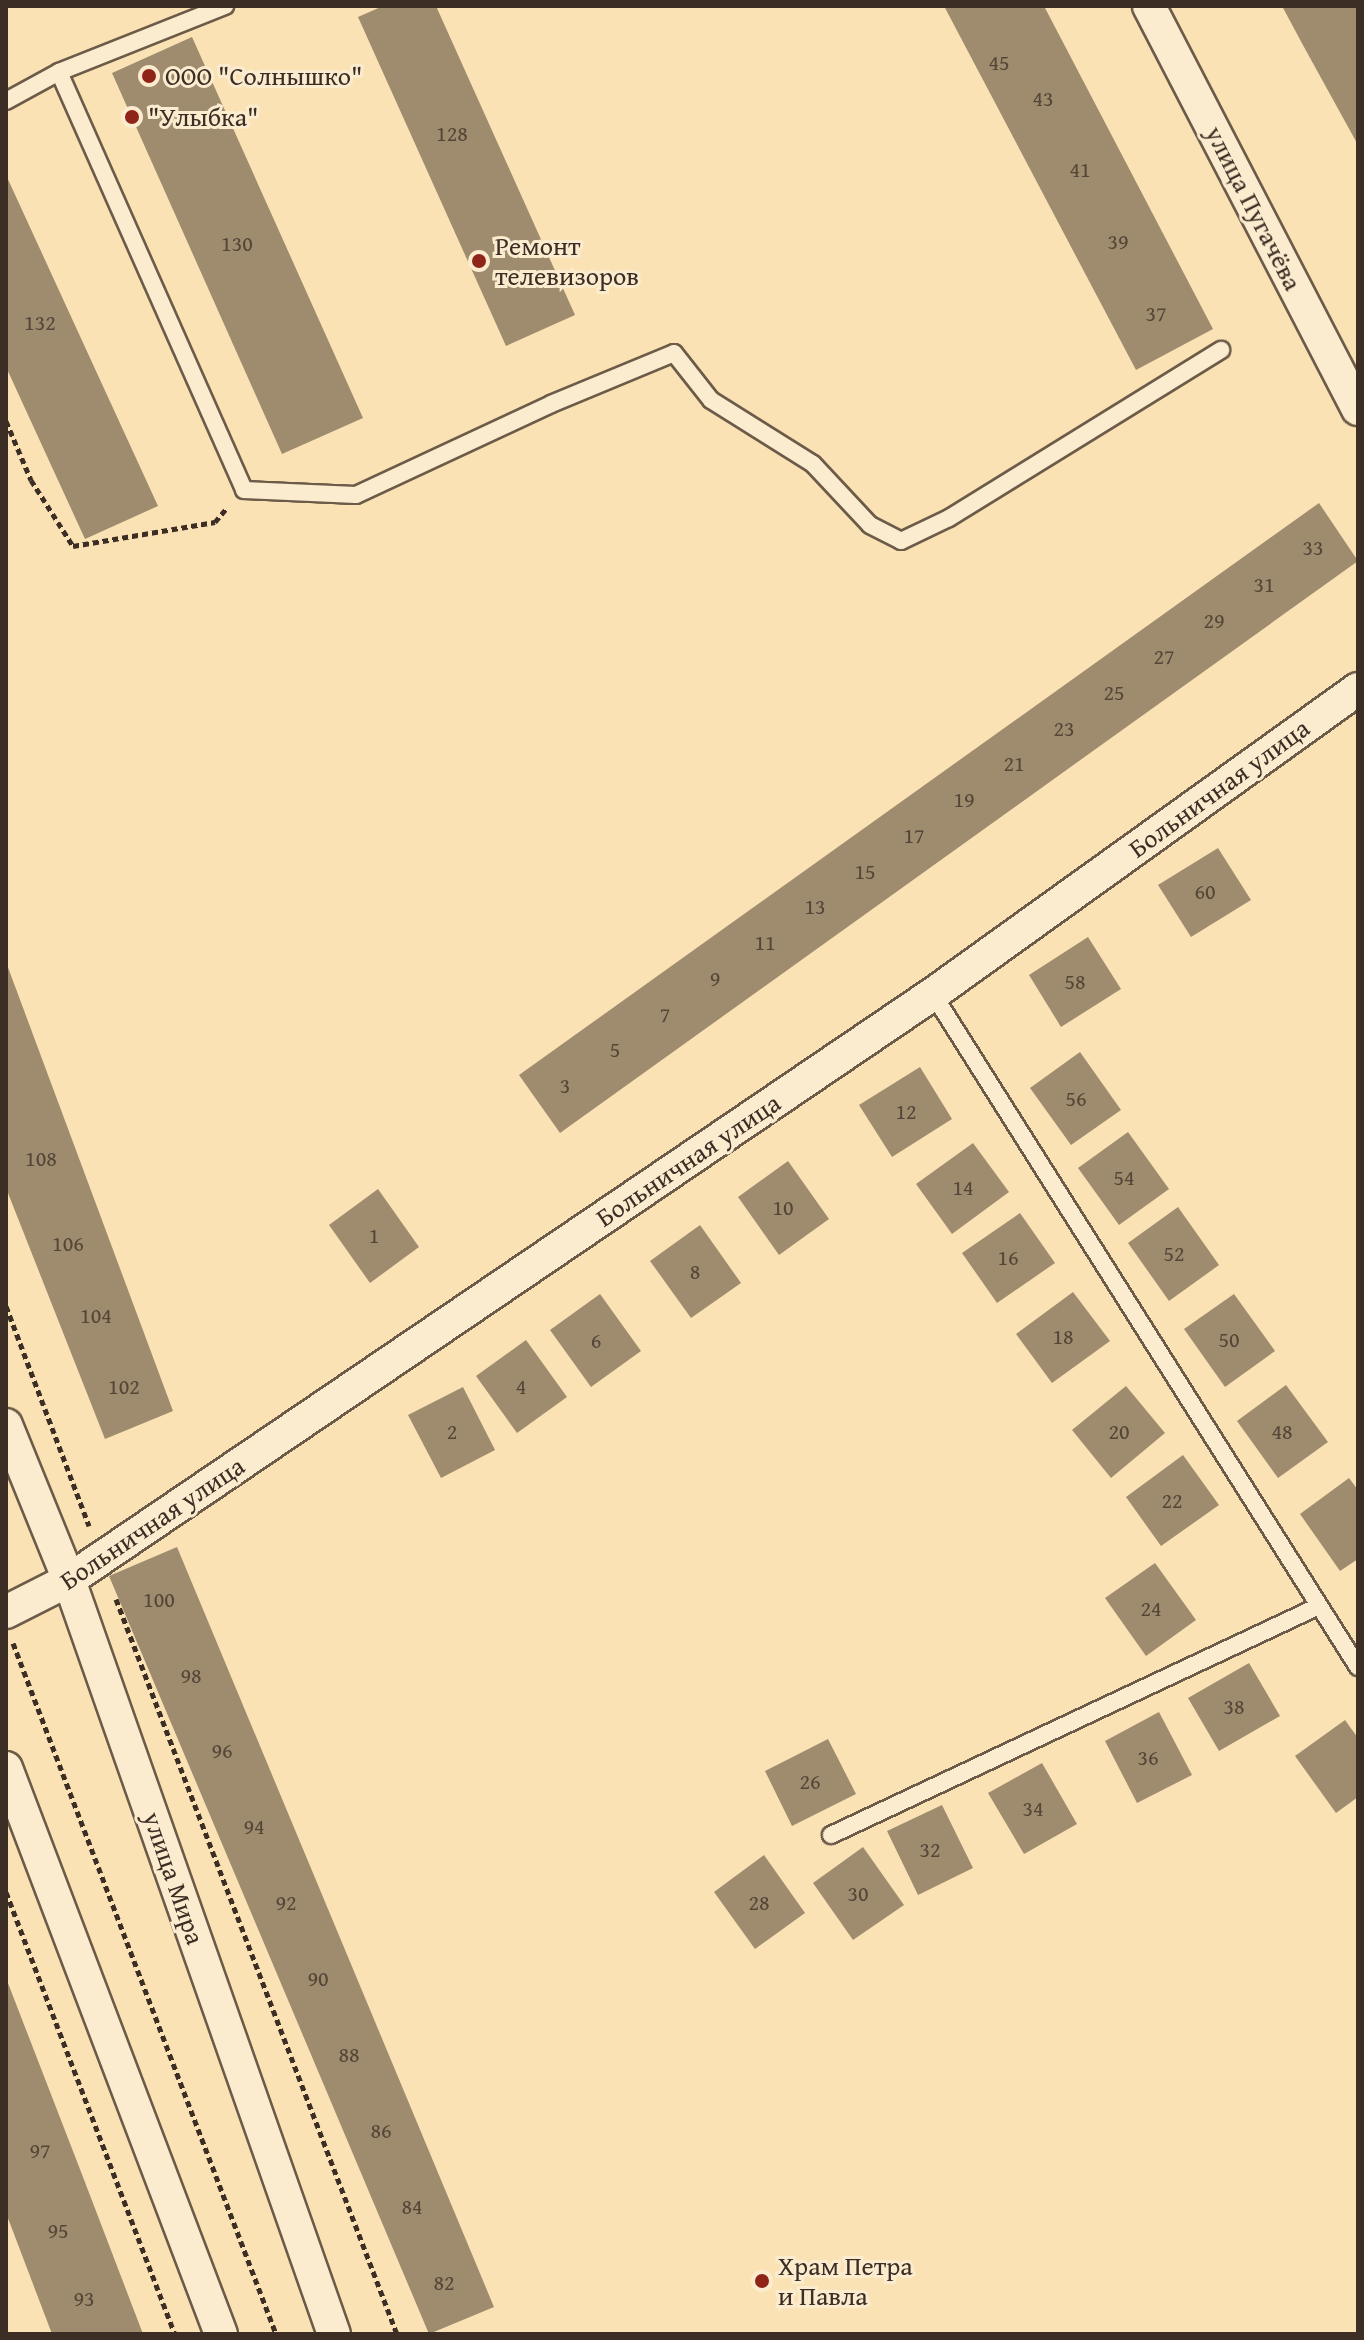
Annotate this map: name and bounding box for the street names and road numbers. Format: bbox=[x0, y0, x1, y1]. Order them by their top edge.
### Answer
street label: улица Пугачёва bbox=[1199, 121, 1309, 295]
street label: Больничная улица bbox=[1123, 712, 1315, 864]
street label: Больничная улица bbox=[590, 1087, 786, 1233]
street label: Больничная улица bbox=[54, 1450, 250, 1596]
street label: улица Мира bbox=[137, 1808, 211, 1948]

